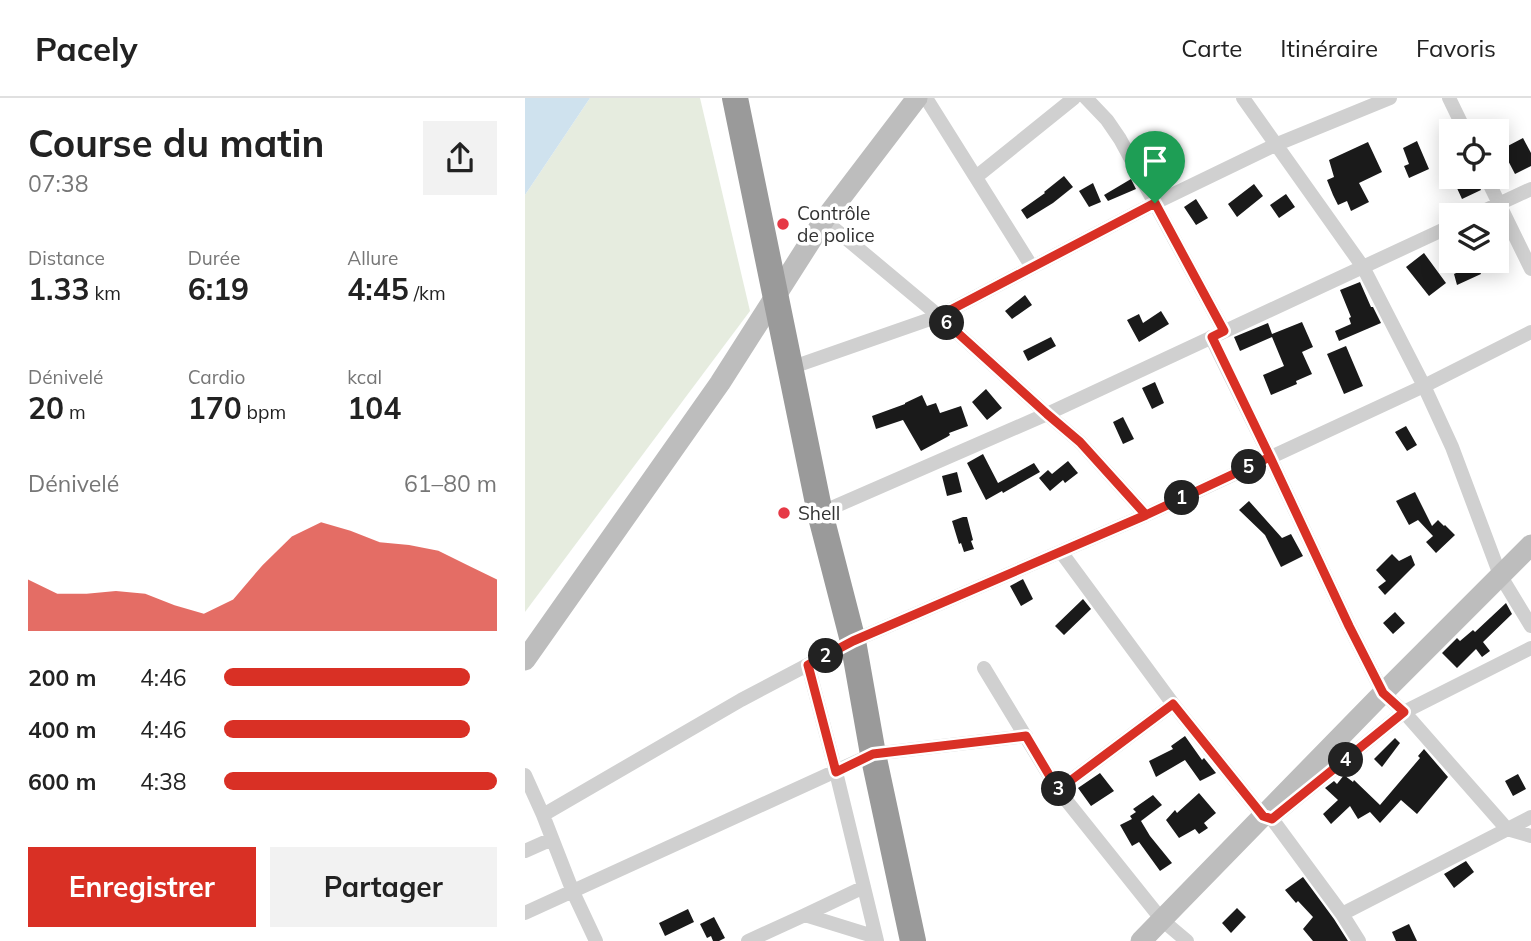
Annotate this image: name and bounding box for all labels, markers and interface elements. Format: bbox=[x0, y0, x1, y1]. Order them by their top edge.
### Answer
text: Pacely bbox=[35, 28, 138, 69]
text: Carte bbox=[1181, 33, 1242, 63]
text: Itinéraire bbox=[1280, 33, 1378, 63]
text: Favoris bbox=[1416, 33, 1496, 63]
text: Course du matin bbox=[28, 119, 324, 167]
map controls bbox=[1439, 119, 1509, 273]
button: locate bbox=[1439, 119, 1509, 189]
button: share bbox=[423, 121, 497, 195]
pin bbox=[1125, 131, 1185, 203]
icon: arrive bbox=[1136, 142, 1174, 180]
text: 07:38 bbox=[28, 169, 88, 198]
place label: Contrôle de police bbox=[797, 201, 875, 247]
button: layers bbox=[1439, 203, 1509, 273]
marker: Contrôle de police bbox=[775, 216, 791, 232]
text: Distance bbox=[28, 246, 105, 270]
text: Durée bbox=[188, 246, 240, 270]
text: Allure bbox=[347, 246, 398, 270]
text: 1.33 bbox=[28, 270, 89, 308]
text: 6:19 bbox=[188, 270, 249, 308]
text: 4:45 bbox=[347, 270, 409, 308]
text: km bbox=[89, 281, 121, 305]
text: /km bbox=[409, 281, 446, 305]
pin: 6 bbox=[929, 306, 965, 341]
text: 6 bbox=[941, 310, 952, 334]
text: Dénivelé bbox=[28, 365, 103, 389]
text: Cardio bbox=[188, 365, 245, 389]
text: kcal bbox=[347, 365, 382, 389]
text: 20 bbox=[28, 389, 64, 427]
text: 170 bbox=[188, 389, 242, 427]
text: 104 bbox=[347, 389, 401, 427]
text: m bbox=[64, 400, 86, 424]
text: bpm bbox=[242, 400, 286, 424]
pin: 5 bbox=[1231, 450, 1267, 484]
text: 5 bbox=[1243, 454, 1254, 478]
text: Dénivelé bbox=[28, 469, 119, 498]
text: 61–80 m bbox=[404, 469, 497, 498]
pin: 1 bbox=[1165, 480, 1199, 516]
text: 1 bbox=[1176, 485, 1187, 509]
place label: Shell bbox=[798, 501, 840, 525]
marker: Shell bbox=[776, 505, 792, 521]
pin: 2 bbox=[809, 638, 843, 674]
text: 2 bbox=[820, 643, 831, 667]
text: 200 m bbox=[28, 663, 96, 692]
text: 4:46 bbox=[140, 663, 187, 692]
text: 400 m bbox=[28, 715, 96, 744]
text: 4:46 bbox=[140, 715, 187, 744]
pin: 4 bbox=[1329, 742, 1363, 778]
text: 4 bbox=[1340, 747, 1351, 771]
text: 600 m bbox=[28, 767, 96, 796]
text: 4:38 bbox=[140, 767, 187, 796]
pin: 3 bbox=[1041, 772, 1077, 806]
text: 3 bbox=[1053, 776, 1064, 800]
button: Enregistrer bbox=[28, 847, 256, 927]
button: Partager bbox=[270, 847, 497, 927]

